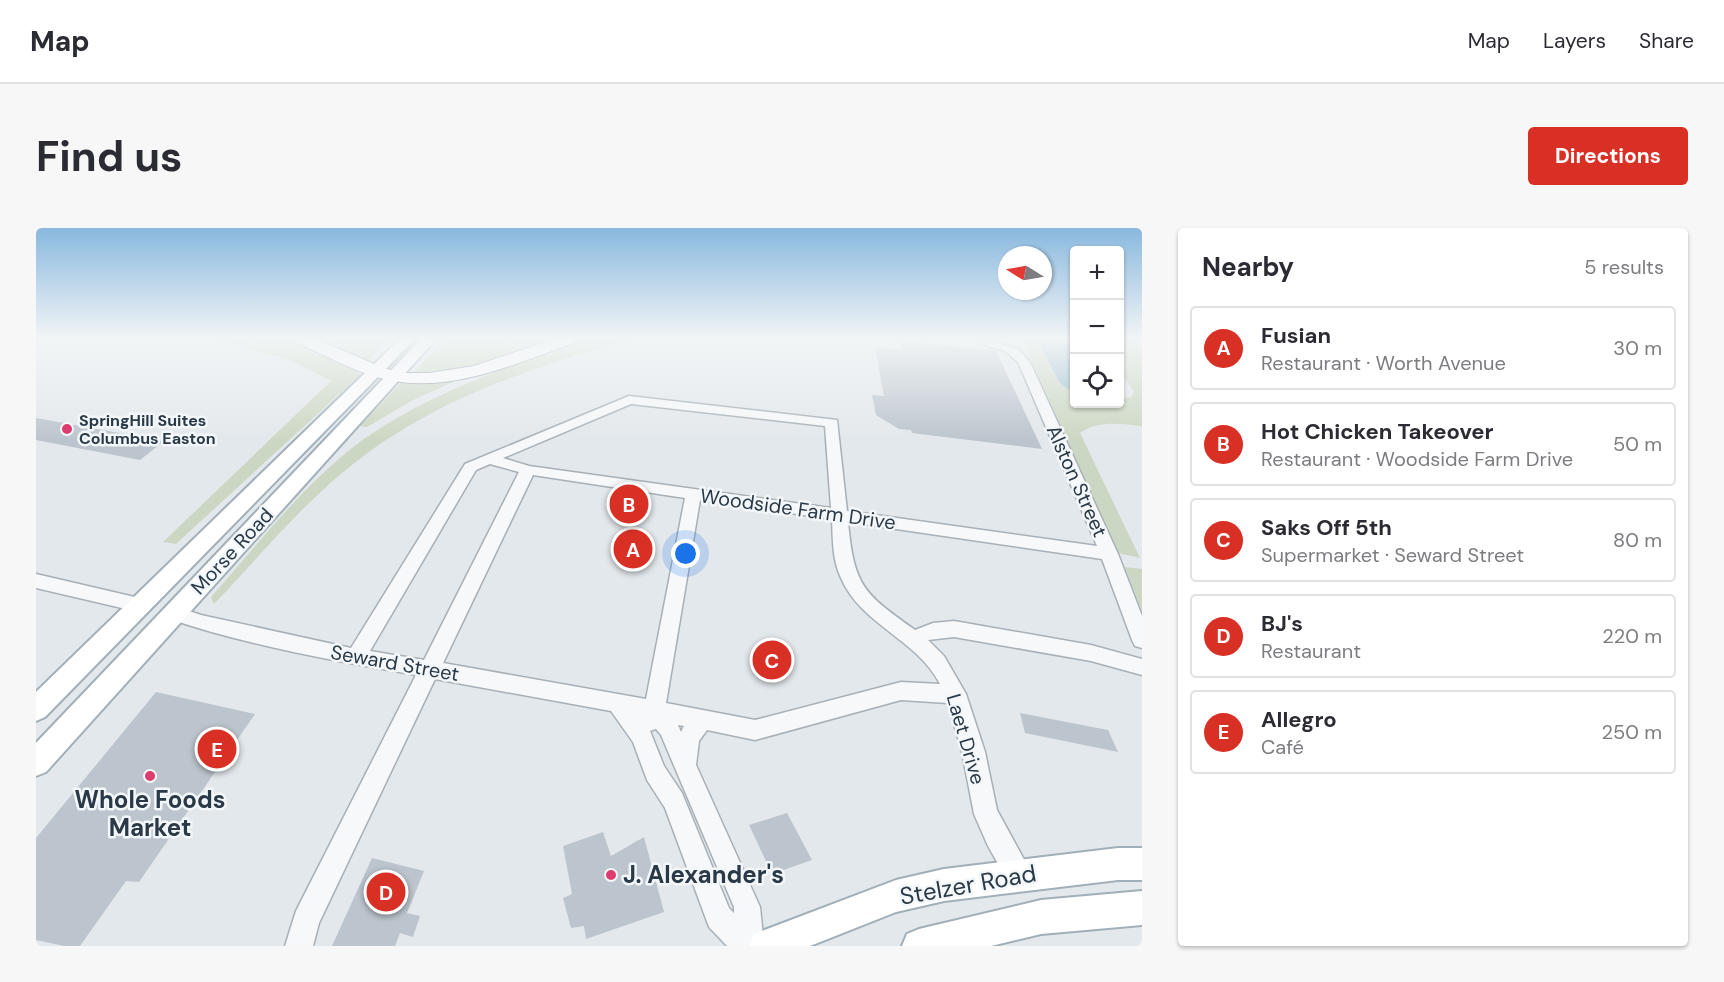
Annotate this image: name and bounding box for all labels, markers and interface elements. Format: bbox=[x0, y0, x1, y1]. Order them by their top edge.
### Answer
text: Map bbox=[30, 23, 90, 60]
text: Map bbox=[1468, 27, 1510, 55]
text: Layers bbox=[1543, 27, 1606, 55]
text: Share bbox=[1639, 27, 1694, 55]
button: Directions bbox=[1528, 127, 1688, 185]
text: Find us bbox=[36, 129, 182, 184]
north arrow bbox=[998, 246, 1052, 300]
map controls bbox=[1070, 246, 1124, 408]
button: + bbox=[1070, 246, 1124, 300]
text: Nearby bbox=[1202, 250, 1294, 284]
text: 5 results bbox=[1584, 254, 1664, 280]
button: − bbox=[1070, 300, 1124, 354]
text: Fusian bbox=[1261, 321, 1331, 350]
text: A bbox=[1216, 335, 1231, 361]
text: 30 m bbox=[1613, 335, 1662, 361]
text: Restaurant · Worth Avenue bbox=[1261, 350, 1506, 376]
button: locate bbox=[1070, 354, 1124, 408]
place label: SpringHill Suites Columbus Easton bbox=[79, 410, 216, 449]
text: Hot Chicken Takeover bbox=[1261, 417, 1494, 446]
street label: Alston Street bbox=[1041, 421, 1113, 541]
marker: SpringHill Suites Columbus Easton bbox=[60, 422, 74, 436]
text: B bbox=[1217, 431, 1230, 457]
text: 50 m bbox=[1613, 431, 1662, 457]
text: Restaurant · Woodside Farm Drive bbox=[1261, 446, 1573, 472]
pin: B bbox=[610, 482, 648, 526]
street label: Woodside Farm Drive bbox=[698, 482, 898, 536]
street label: Morse Road bbox=[185, 502, 279, 600]
text: Saks Off 5th bbox=[1261, 513, 1392, 542]
pin: A bbox=[614, 526, 652, 572]
text: C bbox=[1216, 527, 1231, 553]
text: 80 m bbox=[1613, 527, 1662, 553]
your location bbox=[671, 539, 700, 568]
text: Supermarket · Seward Street bbox=[1261, 542, 1524, 568]
text: BJ's bbox=[1261, 609, 1303, 638]
text: D bbox=[1216, 623, 1231, 649]
text: 220 m bbox=[1602, 623, 1662, 649]
pin: C bbox=[752, 638, 792, 682]
text: Restaurant bbox=[1261, 638, 1361, 664]
street label: Seward Street bbox=[329, 639, 461, 687]
street label: Laet Drive bbox=[941, 691, 991, 787]
text: Allegro bbox=[1261, 705, 1337, 734]
text: E bbox=[1218, 719, 1229, 745]
text: 250 m bbox=[1601, 719, 1662, 745]
pin: E bbox=[198, 726, 237, 772]
text: Café bbox=[1261, 734, 1304, 760]
marker: Whole Foods Market bbox=[143, 769, 157, 783]
place label: Whole Foods Market bbox=[75, 784, 225, 843]
street label: Stelzer Road bbox=[897, 857, 1038, 912]
place label: J. Alexander's bbox=[623, 859, 784, 890]
marker: J. Alexander's bbox=[604, 868, 618, 882]
pin: D bbox=[366, 870, 406, 914]

